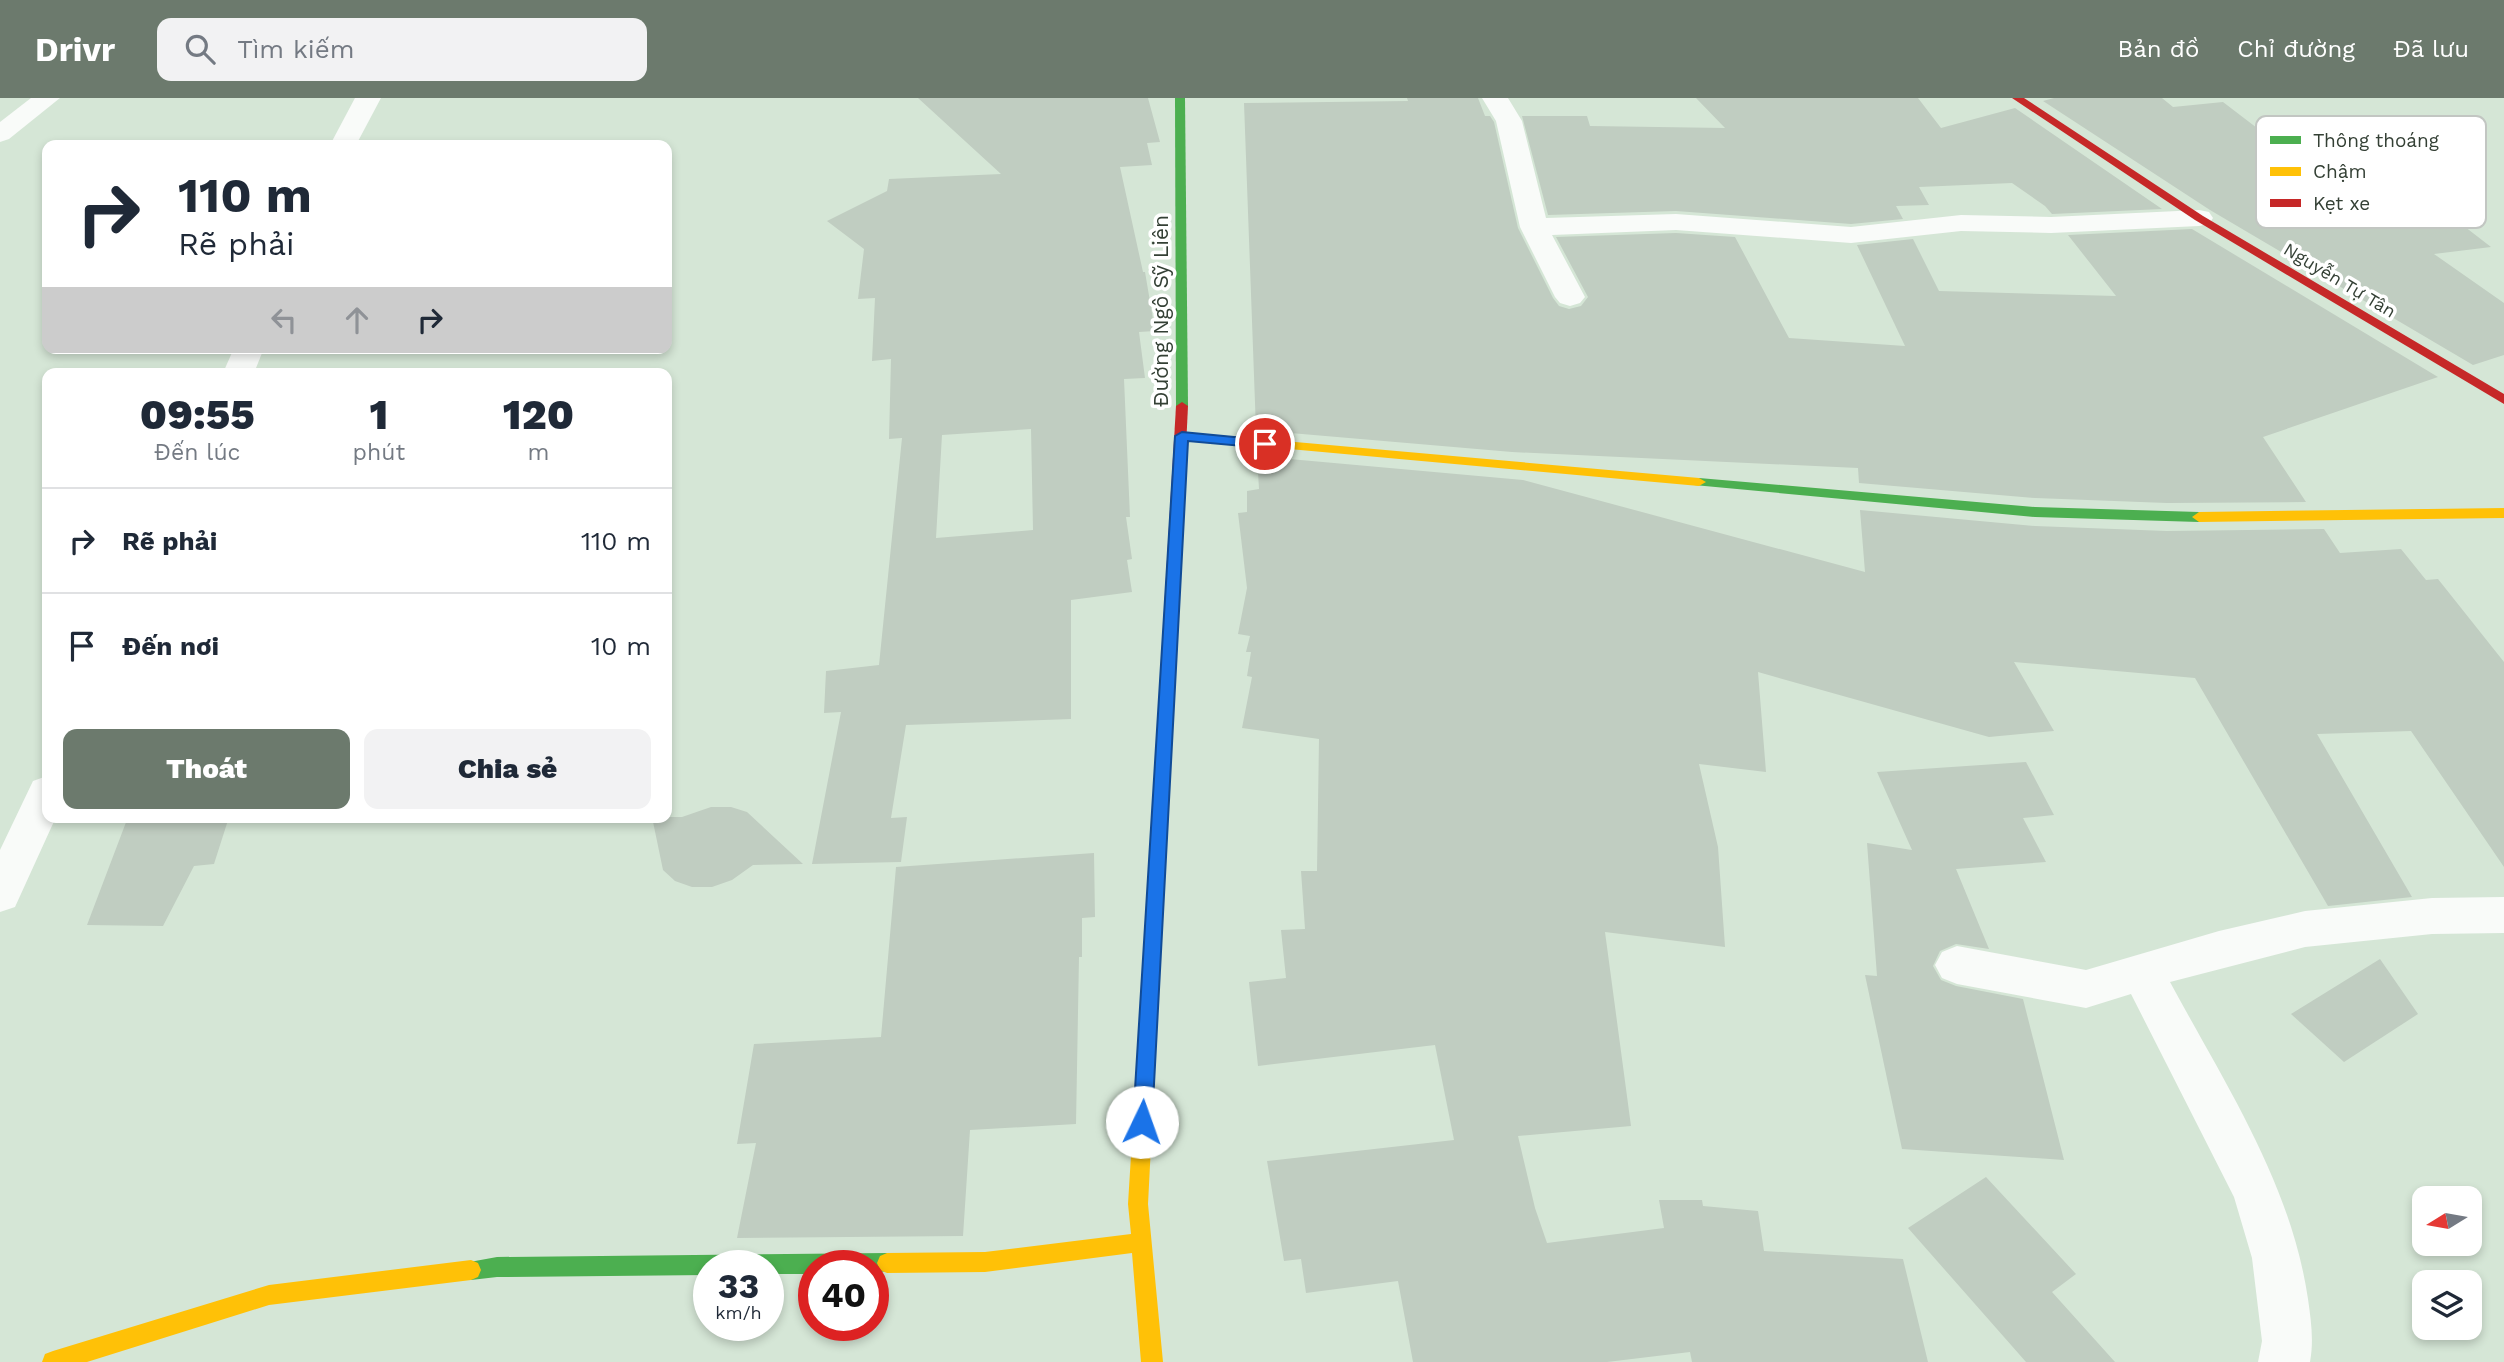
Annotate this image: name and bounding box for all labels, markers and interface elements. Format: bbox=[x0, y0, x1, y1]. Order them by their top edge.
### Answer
search box bbox=[157, 18, 647, 81]
text: Drivr bbox=[35, 30, 115, 69]
icon: search bbox=[181, 30, 219, 68]
text: Tìm kiếm bbox=[237, 34, 354, 64]
text: Bản đồ bbox=[2118, 35, 2199, 63]
text: Chỉ đường bbox=[2237, 35, 2355, 63]
text: Đã lưu bbox=[2393, 35, 2469, 63]
legend bbox=[2256, 116, 2486, 228]
text: Thông thoáng bbox=[2313, 129, 2440, 152]
text: Chậm bbox=[2313, 160, 2367, 183]
text: 110 m bbox=[178, 166, 312, 224]
icon: right bbox=[63, 168, 154, 259]
text: Kẹt xe bbox=[2313, 192, 2370, 215]
street label: Đường Ngô Sỹ Liên bbox=[1148, 215, 1173, 407]
text: Rẽ phải bbox=[178, 225, 295, 263]
street label: Nguyễn Tự Tân bbox=[2280, 238, 2400, 322]
icon: left bbox=[265, 301, 303, 339]
icon: ahead bbox=[338, 301, 376, 339]
icon: right bbox=[411, 301, 449, 339]
text: 09:55 bbox=[140, 390, 255, 439]
text: 1 bbox=[369, 390, 388, 439]
text: 120 bbox=[503, 390, 574, 439]
pin bbox=[1235, 414, 1295, 474]
icon: arrive bbox=[1246, 425, 1284, 463]
text: Đến lúc bbox=[154, 439, 240, 466]
text: phút bbox=[353, 439, 405, 466]
text: m bbox=[528, 439, 549, 466]
icon: right bbox=[63, 522, 101, 560]
text: Rẽ phải bbox=[122, 526, 217, 556]
text: 110 m bbox=[581, 526, 651, 556]
icon: arrive bbox=[63, 627, 101, 665]
text: Đến nơi bbox=[122, 631, 219, 661]
text: 10 m bbox=[591, 631, 651, 661]
button: Thoát bbox=[63, 729, 350, 809]
button: Chia sẻ bbox=[364, 729, 651, 809]
position arrow bbox=[1105, 1085, 1179, 1159]
north arrow bbox=[2412, 1186, 2482, 1256]
map controls bbox=[2412, 1186, 2482, 1340]
speed limit sign: 40 bbox=[798, 1250, 889, 1341]
text: 33 bbox=[718, 1265, 759, 1307]
button: layers bbox=[2412, 1270, 2482, 1340]
text: km/h bbox=[715, 1302, 762, 1323]

